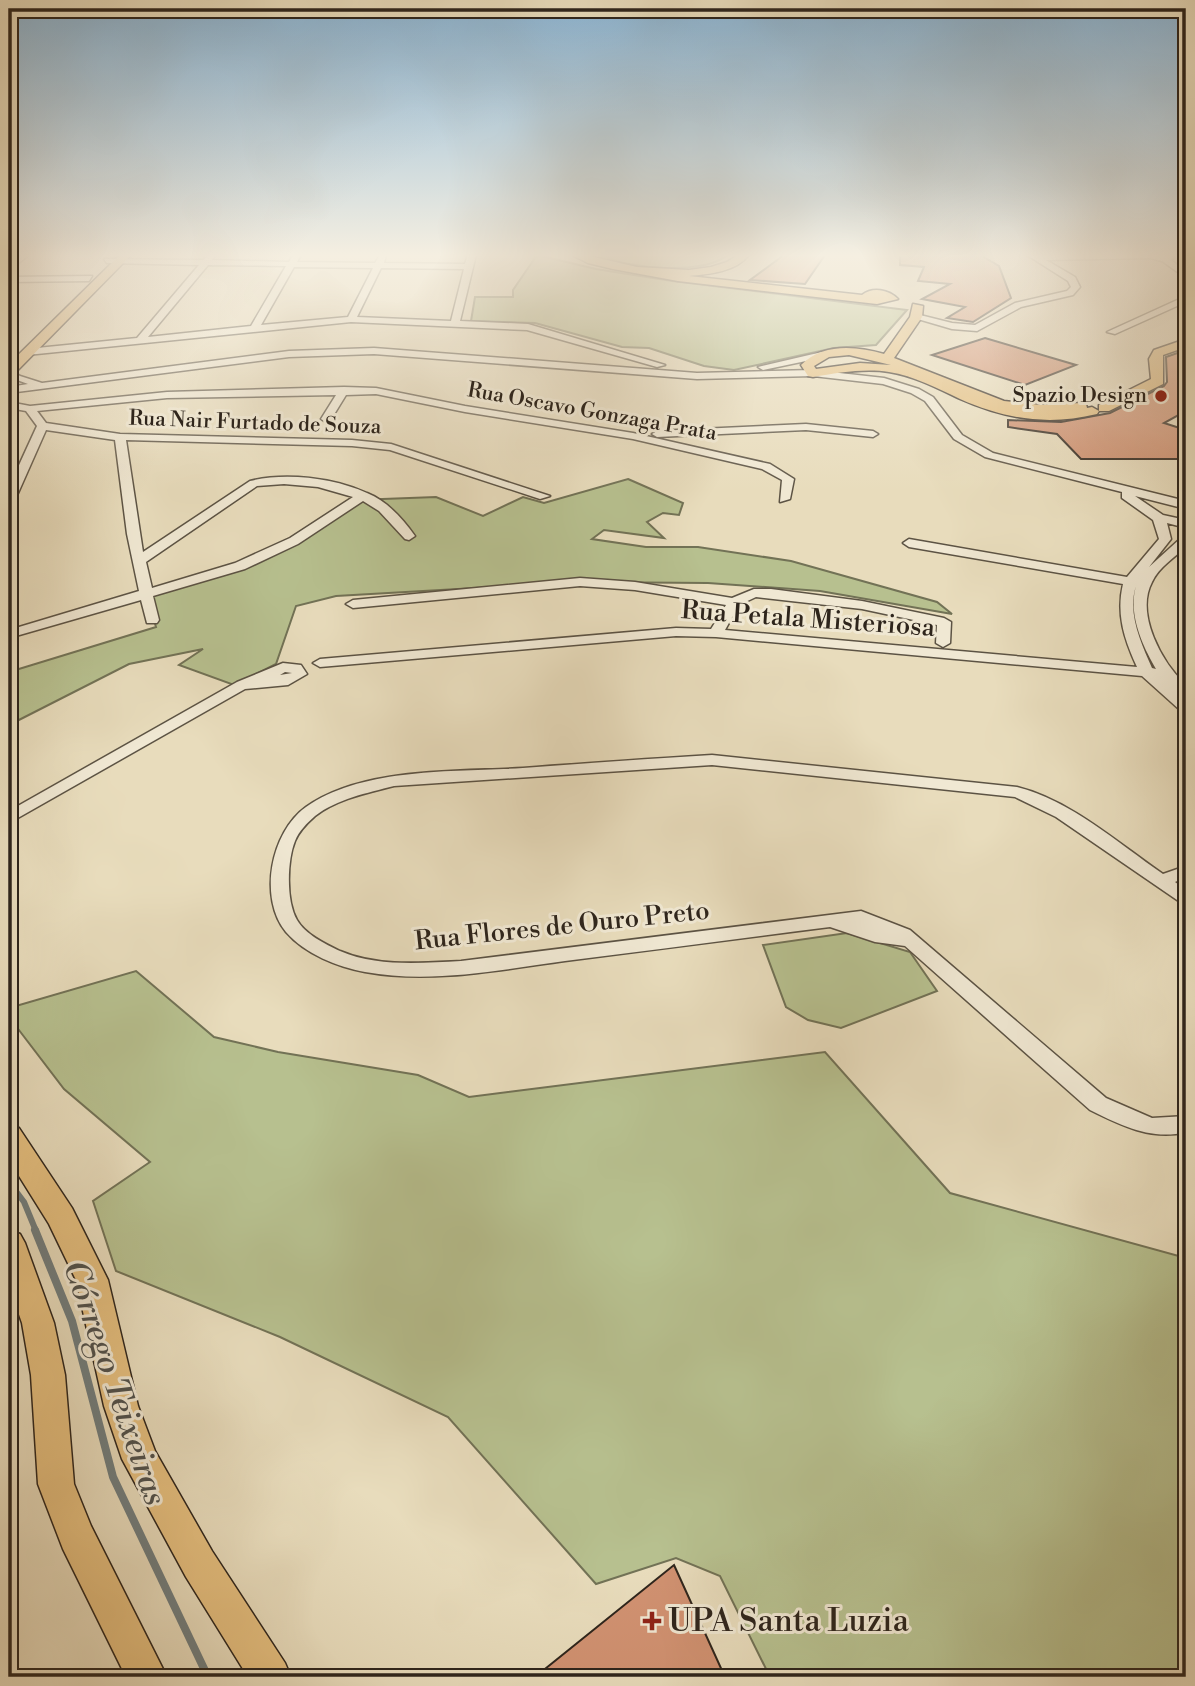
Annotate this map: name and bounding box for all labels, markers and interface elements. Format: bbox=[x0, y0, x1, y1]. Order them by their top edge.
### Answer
street label: Rua Oscavo Gonzaga Prata bbox=[465, 377, 719, 447]
place label: Spazio Design bbox=[1013, 383, 1147, 409]
marker: Spazio Design bbox=[1153, 388, 1169, 404]
street label: Rua Nair Furtado de Souza bbox=[128, 406, 382, 440]
street label: Rua Petala Misteriosa bbox=[680, 594, 937, 644]
street label: Rua Flores de Ouro Preto bbox=[413, 895, 711, 957]
water label: Córrego Teixeiras bbox=[53, 1255, 175, 1511]
place label: UPA Santa Luzia bbox=[668, 1601, 910, 1641]
marker: UPA Santa Luzia bbox=[642, 1611, 662, 1631]

